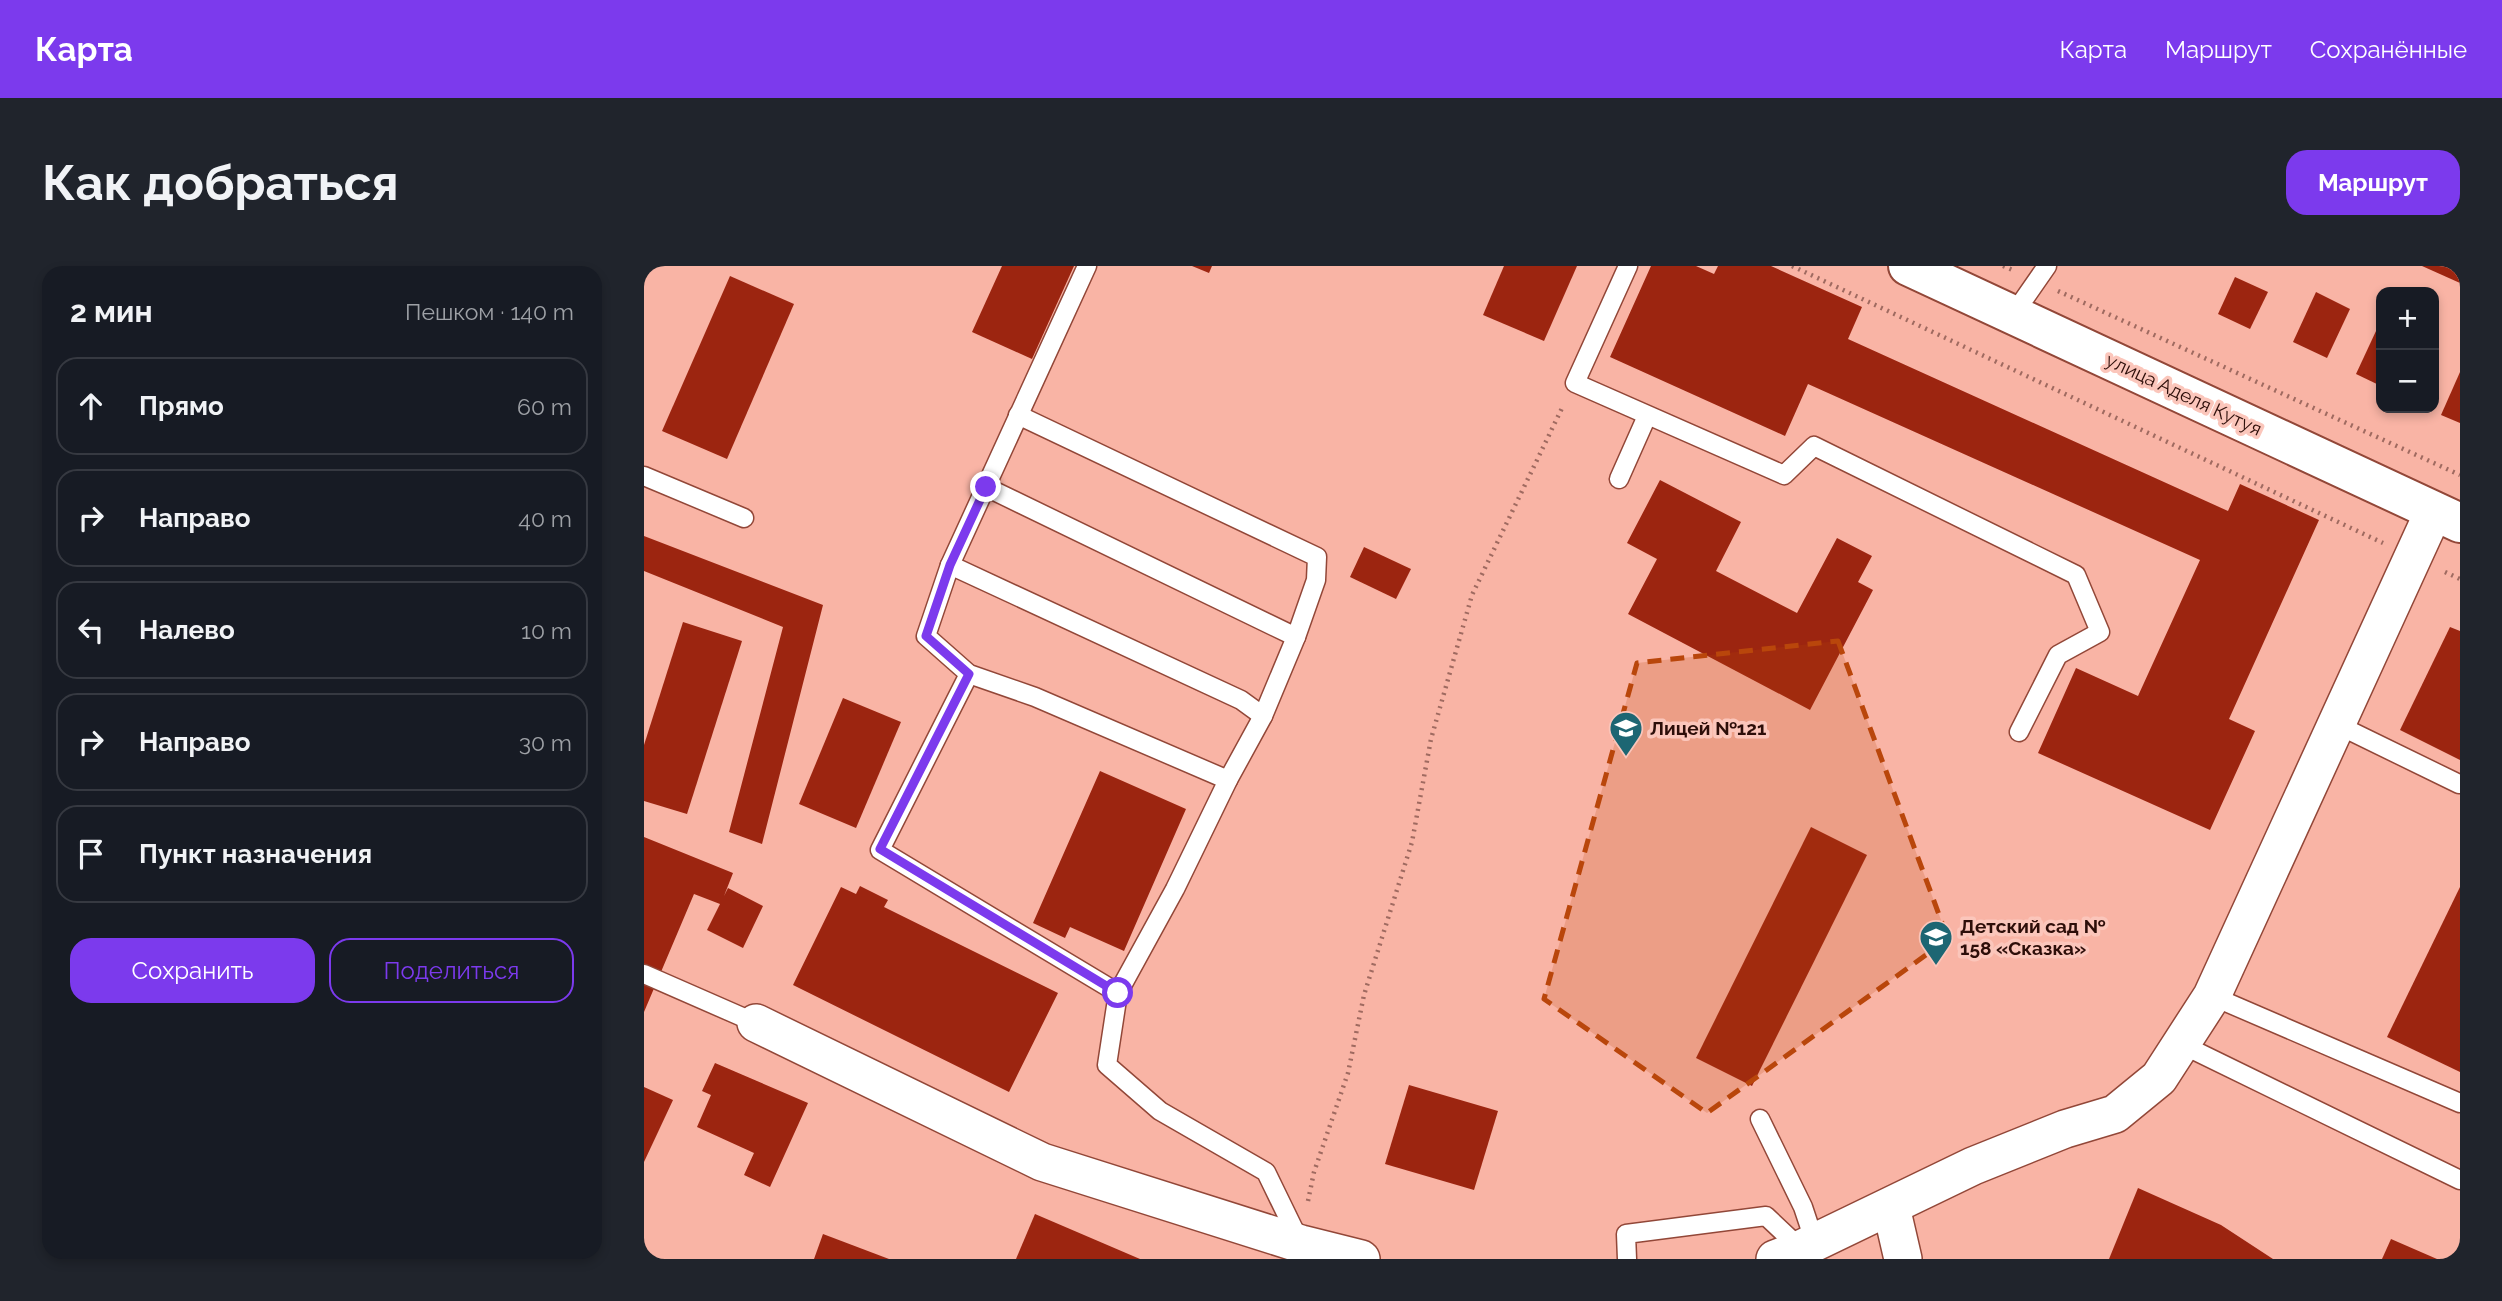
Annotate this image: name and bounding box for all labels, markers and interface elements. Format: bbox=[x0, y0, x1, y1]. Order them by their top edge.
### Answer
text: Карта bbox=[35, 30, 133, 69]
text: Карта bbox=[2059, 35, 2127, 64]
text: Маршрут bbox=[2165, 35, 2272, 64]
text: Сохранённые bbox=[2310, 35, 2467, 64]
button: Маршрут bbox=[2286, 150, 2460, 215]
text: Как добраться bbox=[42, 154, 399, 211]
map controls bbox=[2376, 287, 2439, 413]
button: + bbox=[2376, 287, 2439, 350]
text: 2 мин bbox=[70, 294, 153, 329]
text: Пешком · 140 m bbox=[405, 298, 574, 325]
street label: улица Аделя Кутуя bbox=[2103, 348, 2265, 440]
button: − bbox=[2376, 350, 2439, 413]
icon: ahead bbox=[72, 387, 110, 425]
text: Прямо bbox=[139, 391, 224, 421]
text: 60 m bbox=[517, 393, 572, 420]
route end bbox=[970, 471, 1001, 502]
icon: right bbox=[72, 499, 110, 537]
text: Направо bbox=[139, 503, 250, 533]
text: 40 m bbox=[518, 505, 572, 532]
icon: left bbox=[72, 611, 110, 649]
text: Налево bbox=[139, 615, 235, 645]
text: 10 m bbox=[521, 617, 572, 644]
school or university icon: Лицей №121 bbox=[1607, 709, 1645, 758]
place label: Лицей №121 bbox=[1650, 717, 1766, 739]
icon: right bbox=[72, 723, 110, 761]
text: Направо bbox=[139, 727, 250, 757]
text: 30 m bbox=[519, 729, 572, 756]
icon: arrive bbox=[72, 835, 110, 873]
text: Пункт назначения bbox=[139, 839, 372, 869]
place label: Детский сад № 158 «Сказка» bbox=[1960, 915, 2105, 959]
school or university icon: Детский сад № 158 «Сказка» bbox=[1917, 918, 1955, 967]
button: Сохранить bbox=[70, 938, 315, 1003]
button: Поделиться bbox=[329, 938, 574, 1003]
route start bbox=[1102, 977, 1133, 1008]

